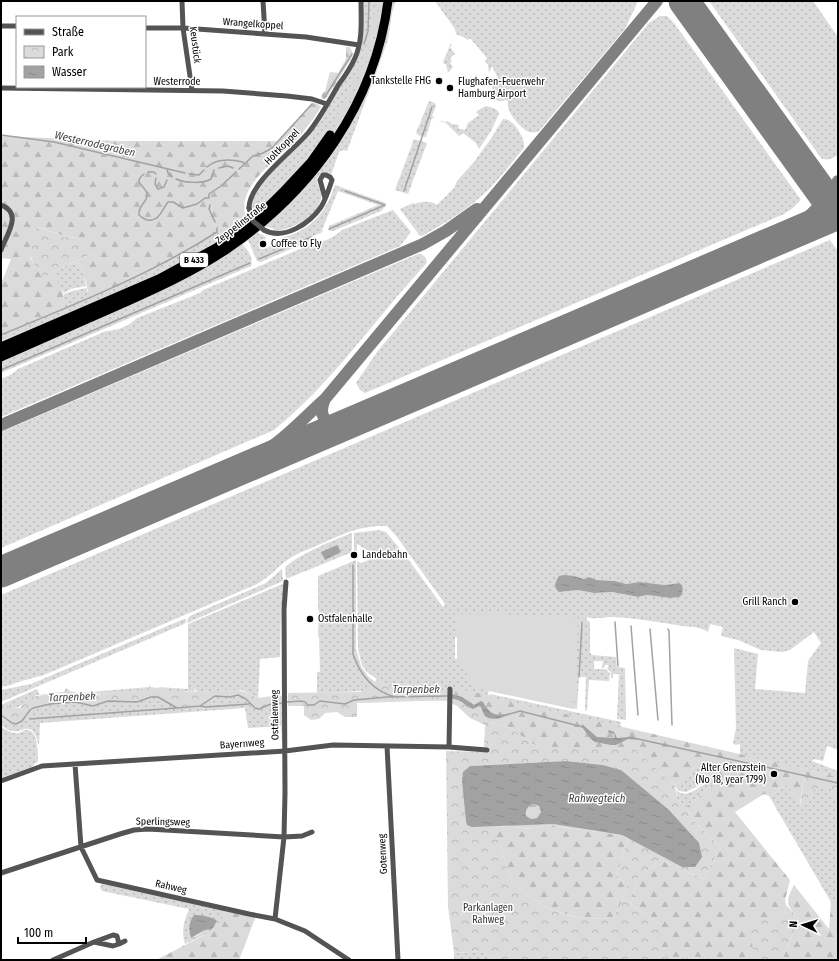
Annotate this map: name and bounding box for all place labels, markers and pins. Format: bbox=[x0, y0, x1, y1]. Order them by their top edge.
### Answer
place label: Tankstelle FHG bbox=[371, 75, 431, 87]
marker: Tankstelle FHG bbox=[434, 76, 444, 86]
place label: Flughafen-Feuerwehr Hamburg Airport bbox=[458, 76, 545, 100]
marker: Flughafen-Feuerwehr Hamburg Airport bbox=[445, 83, 455, 93]
place label: Coffee to Fly bbox=[271, 238, 322, 250]
marker: Coffee to Fly bbox=[258, 239, 268, 249]
place label: Landebahn bbox=[362, 549, 408, 561]
marker: Landebahn bbox=[349, 550, 359, 560]
place label: Grill Ranch bbox=[743, 596, 787, 608]
marker: Grill Ranch bbox=[790, 597, 800, 607]
place label: Ostfalenhalle bbox=[318, 613, 373, 625]
marker: Ostfalenhalle bbox=[305, 614, 315, 624]
place label: Alter Grenzstein (No 18, year 1799) bbox=[696, 762, 766, 786]
marker: Alter Grenzstein (No 18, year 1799) bbox=[769, 769, 779, 779]

